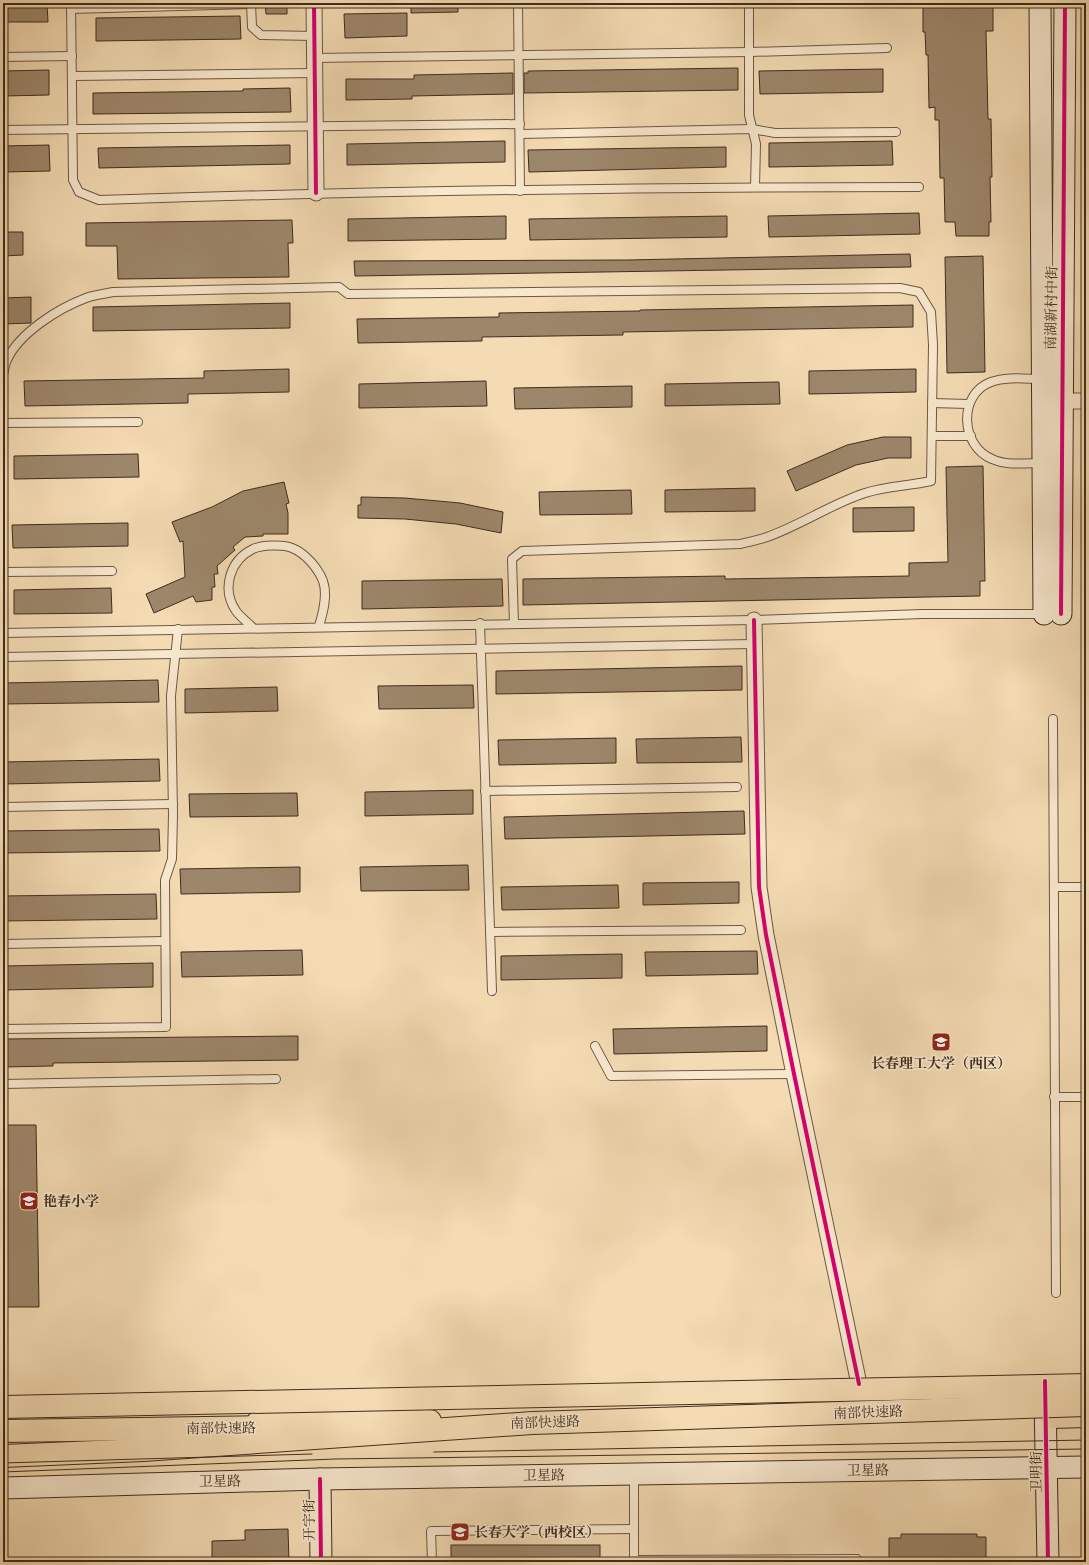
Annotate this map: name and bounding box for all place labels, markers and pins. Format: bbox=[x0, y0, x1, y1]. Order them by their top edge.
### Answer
school or university icon: 长春理工大学（西区） bbox=[930, 1031, 952, 1053]
place label: 长春理工大学（西区） bbox=[871, 1055, 1011, 1072]
school or university icon: 艳春小学 bbox=[18, 1190, 40, 1212]
place label: 艳春小学 bbox=[43, 1193, 99, 1210]
school or university icon: 长春大学（西校区） bbox=[449, 1521, 471, 1543]
place label: 长春大学（西校区） bbox=[474, 1524, 600, 1541]

